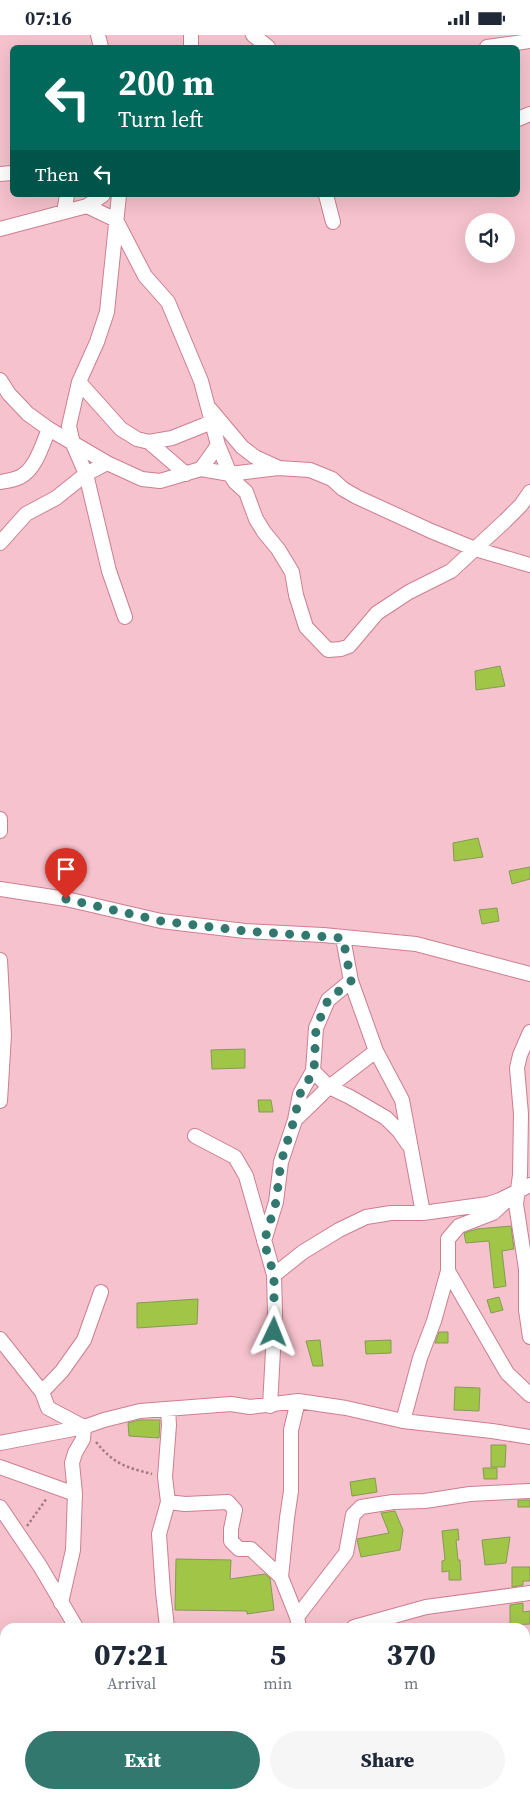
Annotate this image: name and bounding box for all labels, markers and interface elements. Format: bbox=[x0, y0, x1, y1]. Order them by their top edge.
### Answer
text: 07:16 bbox=[25, 5, 72, 31]
text: 200 m bbox=[118, 59, 214, 107]
icon: left bbox=[35, 65, 100, 130]
text: Turn left bbox=[118, 104, 203, 134]
icon: left bbox=[89, 160, 117, 188]
text: Then bbox=[35, 161, 79, 187]
map controls bbox=[465, 213, 515, 263]
button: sound bbox=[465, 213, 515, 263]
pin bbox=[45, 848, 87, 899]
icon: arrive bbox=[52, 855, 80, 883]
position arrow bbox=[247, 1305, 299, 1357]
text: 07:21 bbox=[94, 1634, 169, 1675]
text: 5 bbox=[269, 1634, 286, 1675]
text: 370 bbox=[386, 1634, 436, 1675]
text: Arrival bbox=[107, 1672, 156, 1694]
text: min bbox=[263, 1672, 292, 1694]
text: m bbox=[404, 1672, 418, 1694]
button: Exit bbox=[25, 1731, 260, 1789]
button: Share bbox=[270, 1731, 505, 1789]

